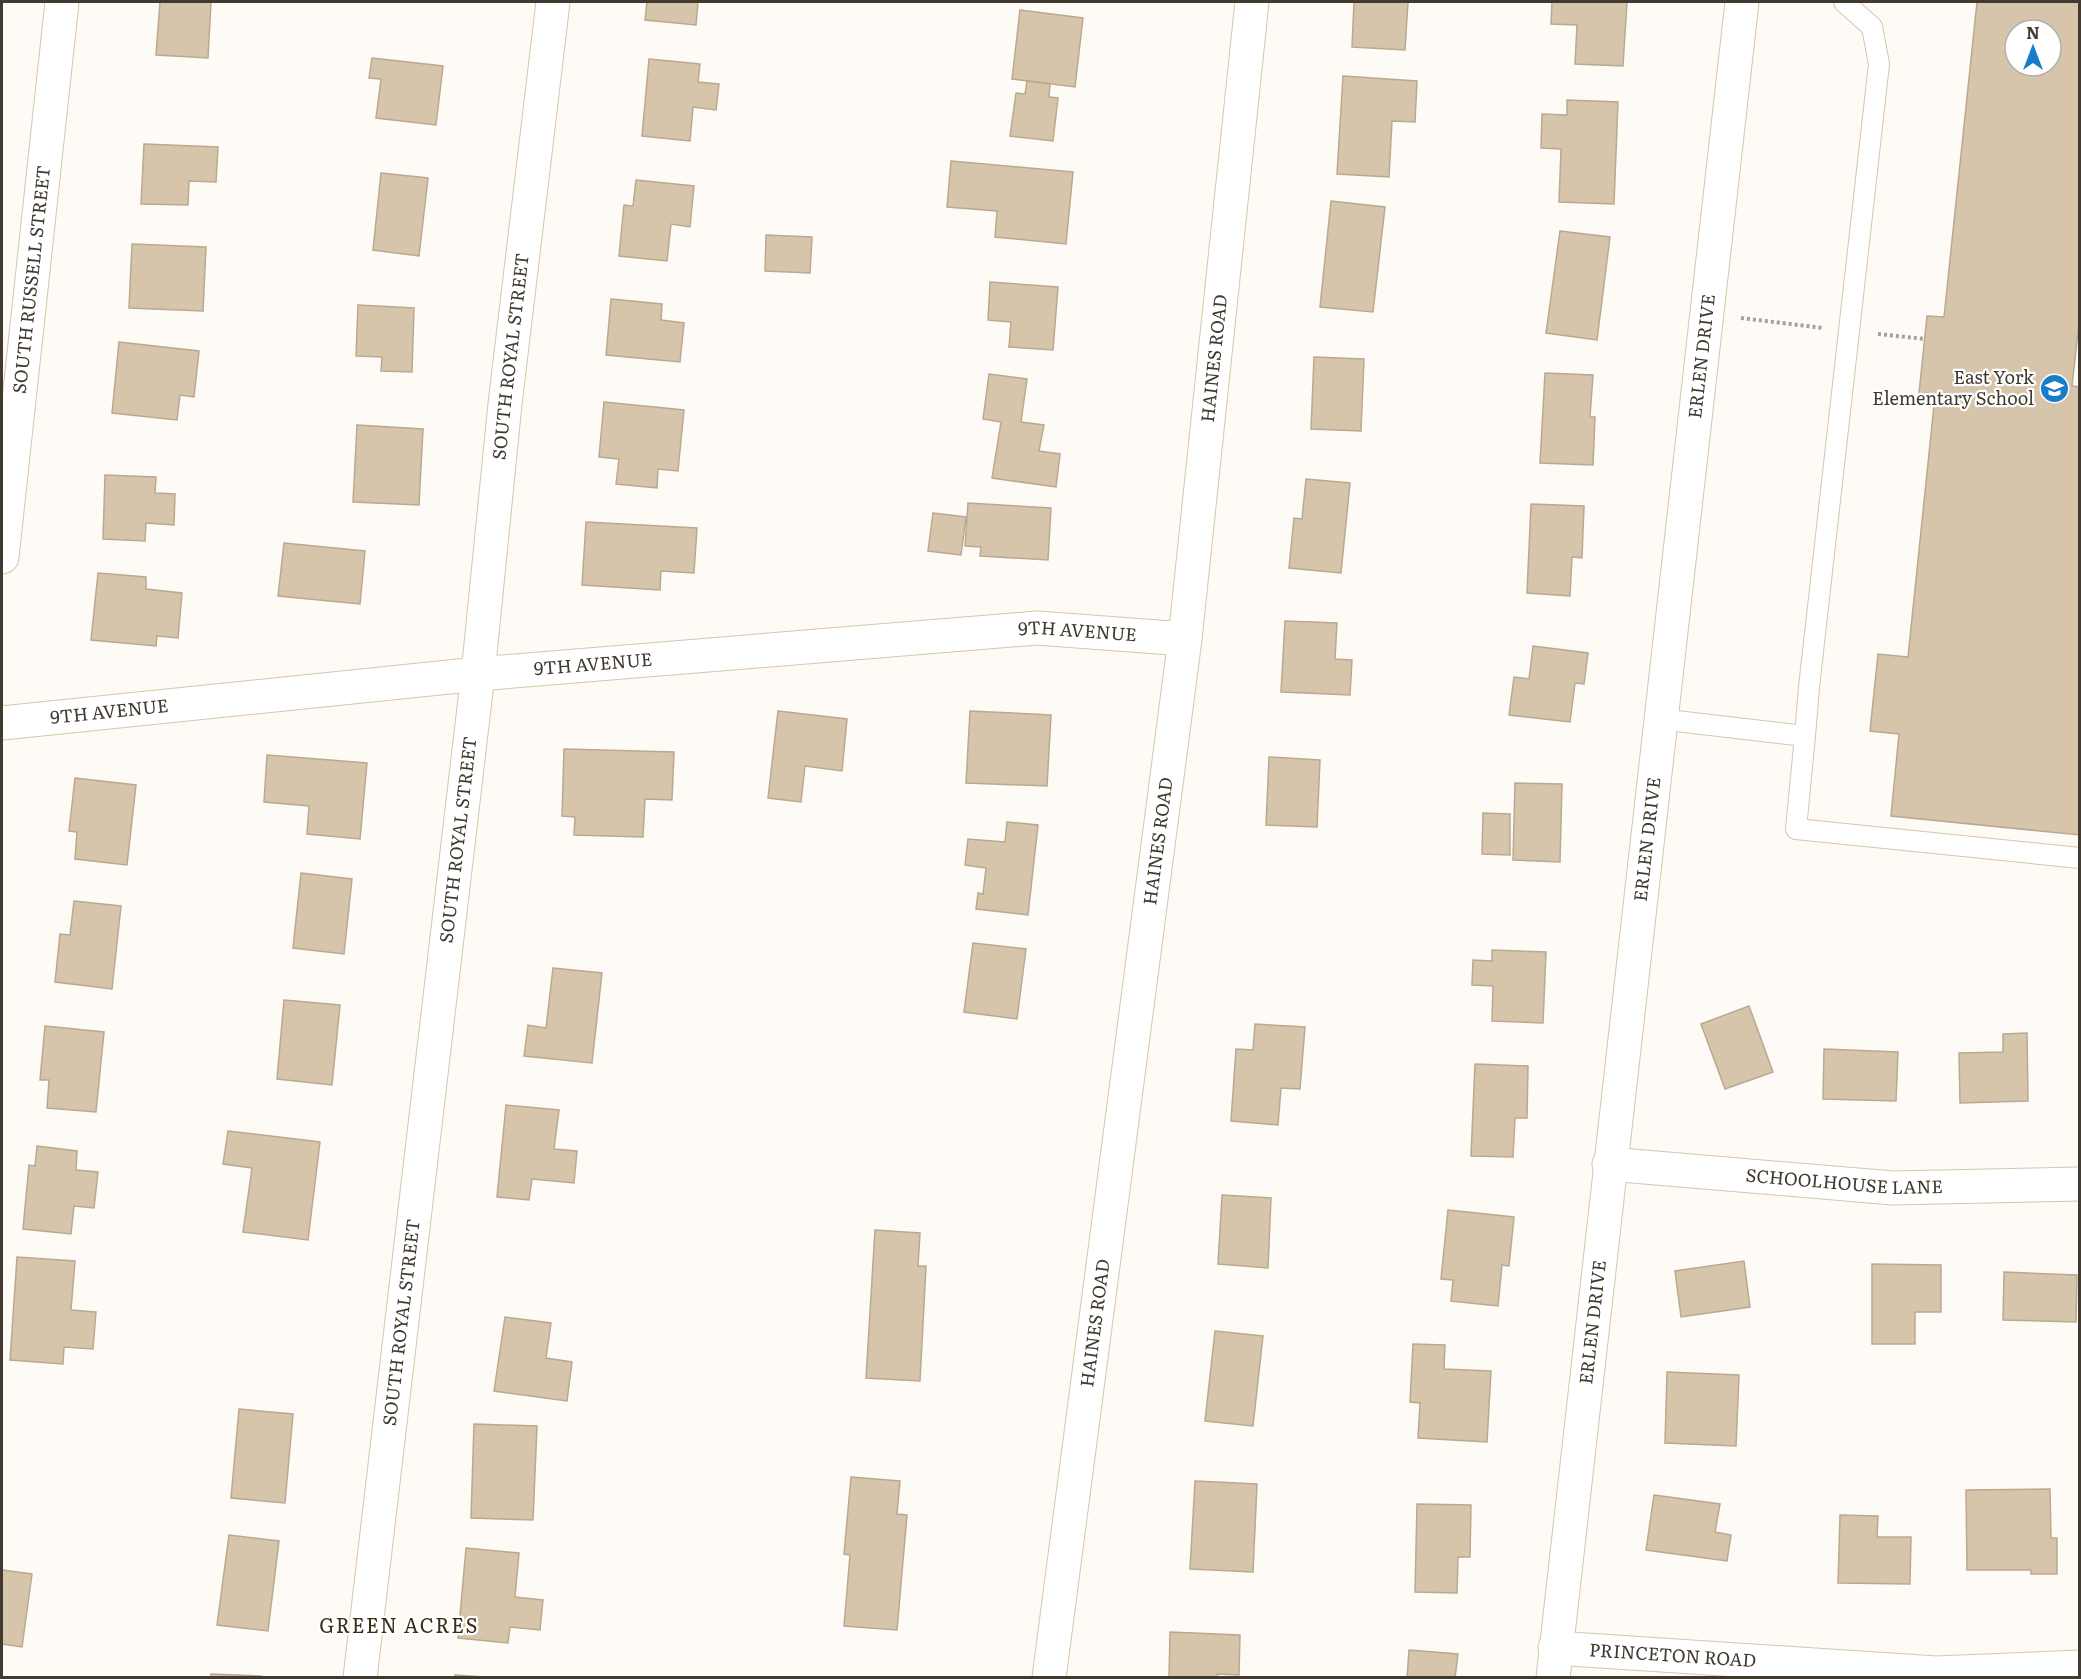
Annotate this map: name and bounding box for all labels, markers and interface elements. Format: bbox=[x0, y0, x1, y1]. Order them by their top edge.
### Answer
north arrow bbox=[2003, 18, 2063, 78]
text: N bbox=[2026, 20, 2040, 44]
street label: SOUTH RUSSELL STREET bbox=[5, 164, 56, 395]
street label: SOUTH ROYAL STREET bbox=[484, 252, 535, 461]
street label: HAINES ROAD bbox=[1193, 293, 1233, 424]
street label: ERLEN DRIVE bbox=[1680, 293, 1721, 420]
place label: East York Elementary School bbox=[1872, 363, 2035, 411]
school or university icon: East York Elementary School bbox=[2039, 372, 2071, 404]
street label: 9TH AVENUE bbox=[1017, 613, 1138, 647]
street label: 9TH AVENUE bbox=[533, 645, 653, 681]
street label: 9TH AVENUE bbox=[49, 691, 170, 730]
street label: SOUTH ROYAL STREET bbox=[431, 735, 483, 944]
street label: HAINES ROAD bbox=[1135, 775, 1179, 907]
street label: ERLEN DRIVE bbox=[1626, 775, 1667, 903]
street label: SCHOOLHOUSE LANE bbox=[1745, 1161, 1943, 1200]
street label: SOUTH ROYAL STREET bbox=[375, 1217, 426, 1427]
street label: HAINES ROAD bbox=[1072, 1257, 1116, 1388]
street label: ERLEN DRIVE bbox=[1571, 1258, 1612, 1386]
district label: GREEN ACRES bbox=[319, 1609, 479, 1639]
street label: PRINCETON ROAD bbox=[1588, 1635, 1757, 1673]

